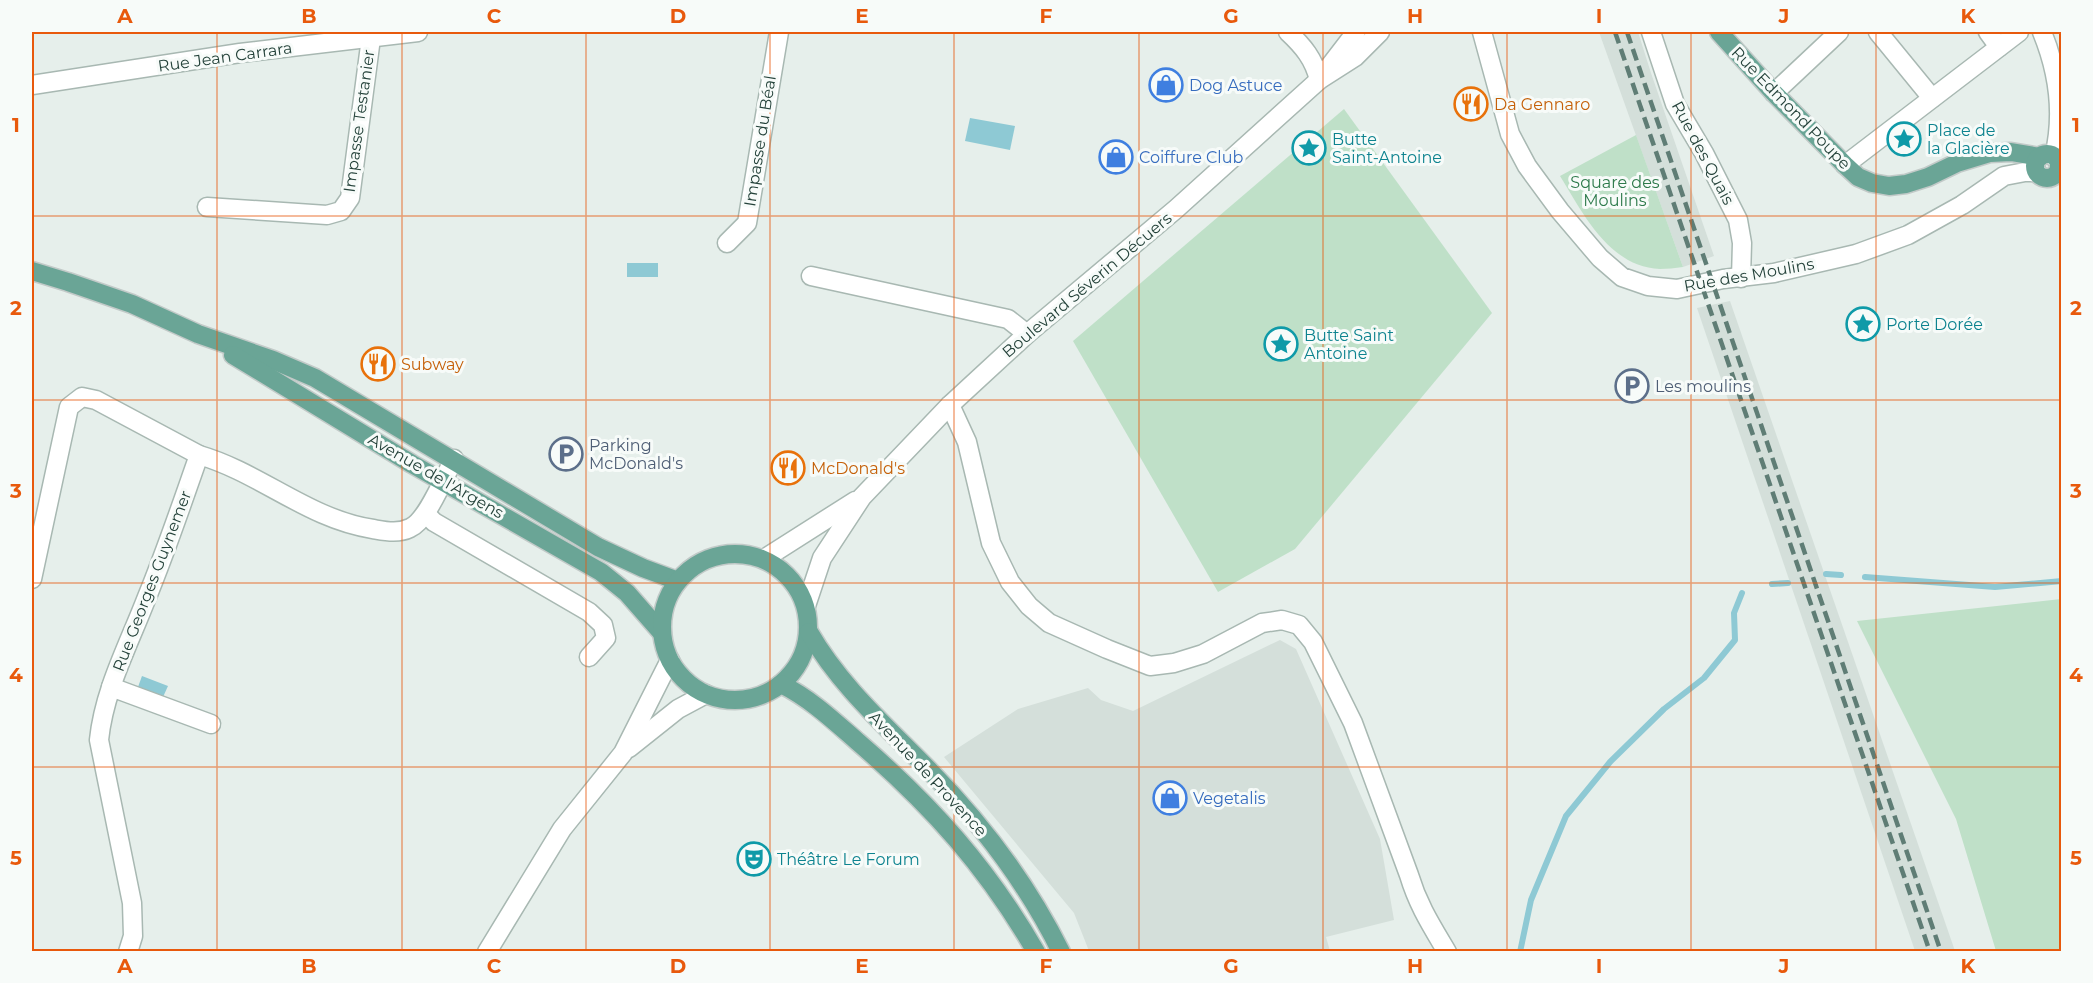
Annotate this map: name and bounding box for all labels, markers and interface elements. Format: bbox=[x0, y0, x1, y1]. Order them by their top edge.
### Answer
text: A bbox=[116, 4, 133, 28]
text: B bbox=[301, 4, 317, 28]
text: C bbox=[487, 4, 502, 28]
text: D bbox=[670, 4, 686, 28]
text: E bbox=[855, 4, 869, 28]
text: F bbox=[1040, 4, 1053, 28]
text: G bbox=[1223, 4, 1239, 28]
text: H bbox=[1407, 4, 1423, 28]
text: I bbox=[1596, 4, 1602, 28]
text: J bbox=[1778, 4, 1789, 28]
text: K bbox=[1961, 4, 1977, 28]
street label: Rue Jean Carrara bbox=[157, 38, 293, 76]
street label: Rue Edmond Poupe bbox=[1728, 43, 1854, 173]
street label: Impasse Testanier bbox=[340, 48, 378, 194]
shop icon: Dog Astuce bbox=[1148, 67, 1184, 103]
street label: Impasse du Béal bbox=[740, 74, 780, 208]
place label: Dog Astuce bbox=[1189, 76, 1282, 95]
restaurant icon: Da Gennaro bbox=[1453, 86, 1489, 122]
place label: Da Gennaro bbox=[1494, 95, 1590, 114]
street label: Rue des Quais bbox=[1668, 98, 1738, 208]
text: 1 bbox=[12, 113, 20, 137]
text: 1 bbox=[2072, 113, 2080, 137]
place icon: Place de la Glacière bbox=[1886, 121, 1922, 157]
place label: Place de la Glacière bbox=[1927, 121, 2010, 158]
place icon: Butte Saint-Antoine bbox=[1291, 130, 1327, 166]
place label: Butte Saint-Antoine bbox=[1332, 130, 1442, 167]
shop icon: Coiffure Club bbox=[1098, 139, 1134, 175]
place label: Coiffure Club bbox=[1139, 148, 1243, 167]
park label: Square des Moulins bbox=[1570, 173, 1660, 210]
street label: Boulevard Séverin Décuers bbox=[998, 208, 1176, 361]
street label: Rue des Moulins bbox=[1682, 254, 1816, 296]
text: 2 bbox=[10, 296, 22, 320]
text: 2 bbox=[2070, 296, 2082, 320]
place icon: Porte Dorée bbox=[1845, 306, 1881, 342]
place label: Porte Dorée bbox=[1886, 315, 1983, 334]
place icon: Butte Saint Antoine bbox=[1263, 326, 1299, 362]
place label: Butte Saint Antoine bbox=[1304, 326, 1395, 363]
restaurant icon: Subway bbox=[360, 346, 396, 382]
place label: Subway bbox=[401, 355, 464, 374]
parking icon: Les moulins bbox=[1614, 368, 1650, 404]
place label: Les moulins bbox=[1655, 377, 1751, 396]
street label: Avenue de l'Argens bbox=[365, 430, 507, 523]
parking icon: Parking McDonald's bbox=[548, 436, 584, 472]
place label: Parking McDonald's bbox=[589, 436, 683, 473]
restaurant icon: McDonald's bbox=[770, 450, 806, 486]
place label: McDonald's bbox=[811, 459, 905, 478]
text: 3 bbox=[9, 479, 22, 503]
text: 3 bbox=[2069, 479, 2082, 503]
street label: Rue Georges Guynemer bbox=[109, 488, 195, 674]
text: 4 bbox=[9, 663, 23, 687]
text: 4 bbox=[2069, 663, 2083, 687]
street label: Avenue de Provence bbox=[865, 708, 991, 840]
shop icon: Vegetalis bbox=[1152, 780, 1188, 816]
place label: Vegetalis bbox=[1193, 789, 1266, 808]
theatre icon: Théâtre Le Forum bbox=[736, 841, 772, 877]
text: 5 bbox=[10, 846, 22, 870]
text: 5 bbox=[2070, 846, 2082, 870]
place label: Théâtre Le Forum bbox=[777, 850, 920, 869]
text: A bbox=[116, 954, 133, 978]
text: B bbox=[301, 954, 317, 978]
text: C bbox=[487, 954, 502, 978]
text: D bbox=[670, 954, 686, 978]
text: E bbox=[855, 954, 869, 978]
text: F bbox=[1040, 954, 1053, 978]
text: G bbox=[1223, 954, 1239, 978]
text: H bbox=[1407, 954, 1423, 978]
text: I bbox=[1596, 954, 1602, 978]
text: J bbox=[1778, 954, 1789, 978]
text: K bbox=[1961, 954, 1977, 978]

